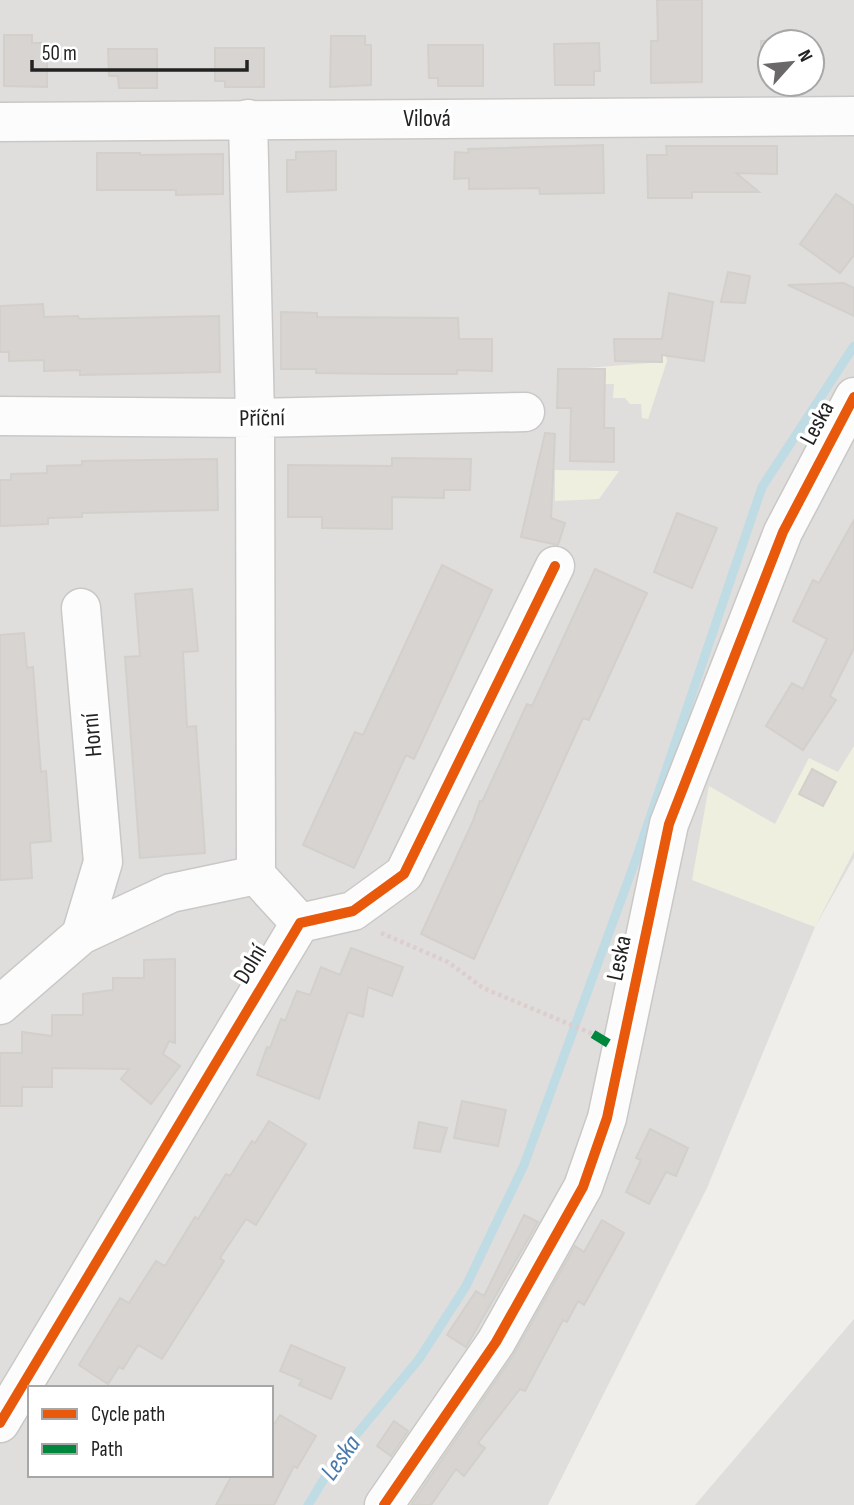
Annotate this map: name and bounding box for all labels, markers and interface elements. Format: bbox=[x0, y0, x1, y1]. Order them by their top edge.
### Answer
scale bar bbox=[32, 28, 247, 72]
north arrow bbox=[756, 28, 826, 98]
text: 50 m bbox=[42, 41, 77, 66]
text: N bbox=[792, 46, 817, 66]
street label: Vilová bbox=[403, 104, 451, 133]
street label: Leska bbox=[794, 396, 840, 450]
street label: Příční bbox=[239, 403, 286, 433]
street label: Horní bbox=[76, 711, 108, 758]
street label: Leska bbox=[600, 933, 638, 983]
street label: Dolní bbox=[227, 939, 273, 989]
legend bbox=[28, 1386, 273, 1477]
text: Cycle path bbox=[91, 1402, 165, 1427]
water label: Leska bbox=[314, 1429, 368, 1487]
text: Path bbox=[91, 1437, 123, 1462]

